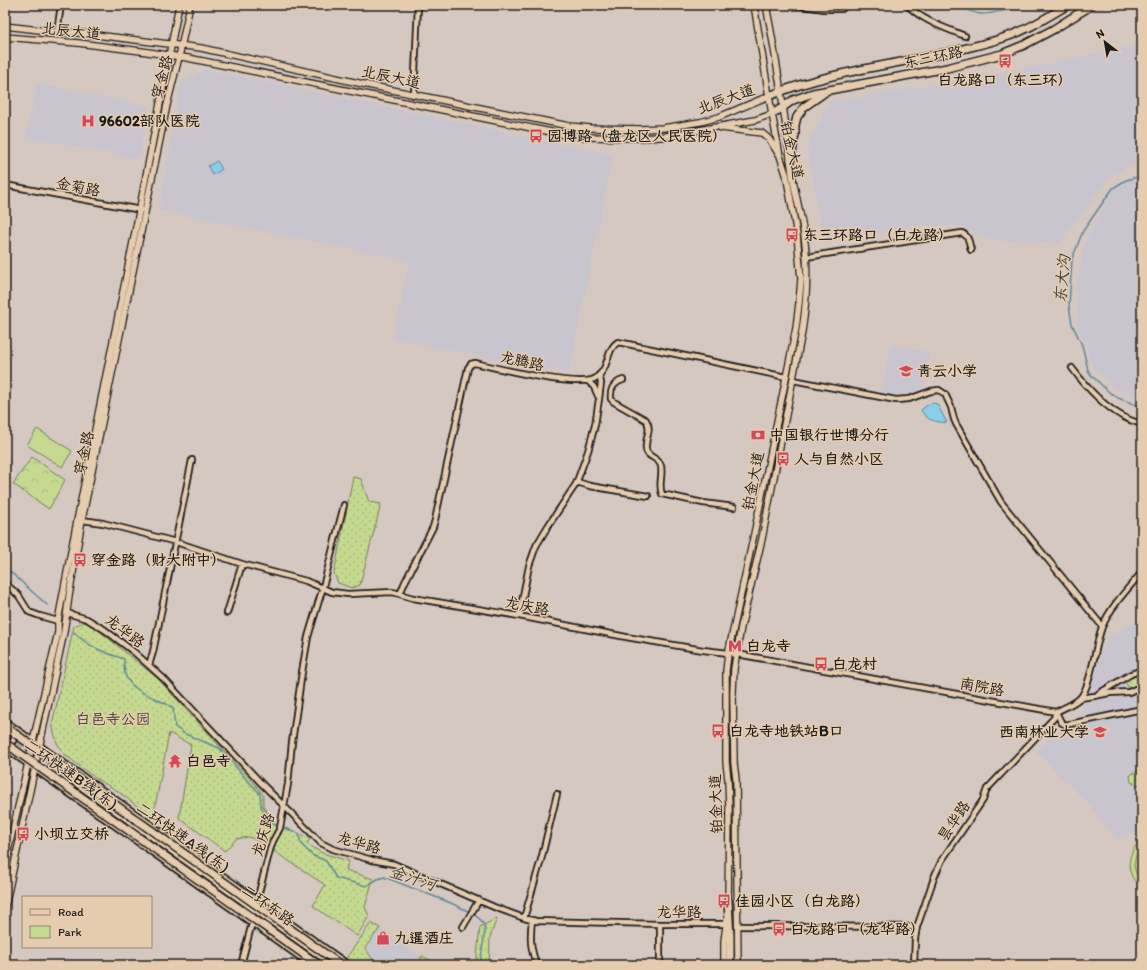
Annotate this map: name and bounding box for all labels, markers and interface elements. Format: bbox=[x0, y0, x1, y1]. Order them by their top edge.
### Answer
street label: 北辰大道 bbox=[40, 19, 102, 43]
north arrow bbox=[1085, 22, 1125, 62]
text: N bbox=[1094, 26, 1107, 41]
street label: 东三环路 bbox=[902, 42, 964, 72]
street label: 穿金路 bbox=[148, 53, 176, 101]
bus stop icon: 白龙路口（东三环） bbox=[997, 53, 1013, 69]
street label: 北辰大道 bbox=[360, 62, 422, 92]
place label: 白龙路口（东三环） bbox=[937, 71, 1073, 89]
street label: 北辰大道 bbox=[695, 80, 757, 118]
place label: 96602部队医院 bbox=[99, 112, 200, 130]
hospital icon: 96602部队医院 bbox=[80, 113, 96, 129]
street label: 铂金大道 bbox=[776, 119, 808, 181]
place label: 园博路（盘龙区人民医院） bbox=[547, 127, 727, 145]
bus stop icon: 园博路（盘龙区人民医院） bbox=[528, 128, 544, 144]
street label: 金菊路 bbox=[54, 174, 102, 200]
place label: 东三环路口（白龙路） bbox=[803, 226, 953, 244]
bus stop icon: 东三环路口（白龙路） bbox=[784, 227, 800, 243]
water label: 东大沟 bbox=[1050, 252, 1074, 304]
street label: 龙腾路 bbox=[498, 348, 546, 374]
place label: 青云小学 bbox=[917, 362, 977, 380]
school or university icon: 青云小学 bbox=[898, 363, 914, 379]
place label: 中国银行世博分行 bbox=[769, 426, 889, 444]
bank icon: 中国银行世博分行 bbox=[750, 427, 766, 443]
street label: 穿金路 bbox=[71, 429, 97, 477]
street label: 铂金大道 bbox=[738, 450, 768, 512]
place label: 人与自然小区 bbox=[794, 450, 884, 468]
bus stop icon: 人与自然小区 bbox=[775, 451, 791, 467]
place label: 穿金路（财大附中） bbox=[91, 551, 226, 569]
bus stop icon: 穿金路（财大附中） bbox=[72, 552, 88, 568]
street label: 龙庆路 bbox=[503, 593, 551, 619]
street label: 龙华路 bbox=[102, 610, 148, 652]
place label: 白龙寺 bbox=[746, 637, 791, 655]
metro station icon: 白龙寺 bbox=[727, 638, 743, 654]
place label: 白龙村 bbox=[832, 655, 877, 673]
bus stop icon: 白龙村 bbox=[813, 656, 829, 672]
street label: 南院路 bbox=[958, 674, 1006, 700]
park label: 白邑寺公园 bbox=[75, 710, 151, 728]
place label: 白龙寺地铁站B口 bbox=[729, 722, 844, 740]
bus stop icon: 白龙寺地铁站B口 bbox=[710, 723, 726, 739]
place label: 西南林业大学 bbox=[999, 723, 1089, 741]
school or university icon: 西南林业大学 bbox=[1092, 724, 1108, 740]
street label: 二环快速B线(东) bbox=[21, 735, 121, 813]
place label: 白邑寺 bbox=[186, 752, 231, 770]
temple icon: 白邑寺 bbox=[167, 753, 183, 769]
street label: 铂金大道 bbox=[706, 774, 726, 834]
street label: 昙华路 bbox=[934, 797, 974, 845]
street label: 二环快速A线(东) bbox=[133, 798, 233, 876]
street label: 龙庆路 bbox=[248, 811, 278, 859]
place label: 小坝立交桥 bbox=[34, 825, 109, 843]
bus stop icon: 小坝立交桥 bbox=[15, 826, 31, 842]
street label: 龙华路 bbox=[335, 828, 383, 858]
water label: 金汁河 bbox=[387, 862, 442, 895]
street label: 二环东路 bbox=[238, 880, 298, 930]
place label: 佳园小区（白龙路） bbox=[735, 892, 870, 910]
bus stop icon: 佳园小区（白龙路） bbox=[716, 893, 732, 909]
legend bbox=[22, 896, 152, 948]
street label: 龙华路 bbox=[656, 903, 702, 921]
text: Road bbox=[58, 905, 84, 919]
place label: 白龙路口（龙华路） bbox=[790, 920, 925, 938]
bus stop icon: 白龙路口（龙华路） bbox=[771, 921, 787, 937]
text: Park bbox=[58, 925, 82, 939]
place label: 九暹酒庄 bbox=[394, 929, 454, 947]
shop icon: 九暹酒庄 bbox=[375, 930, 391, 946]

